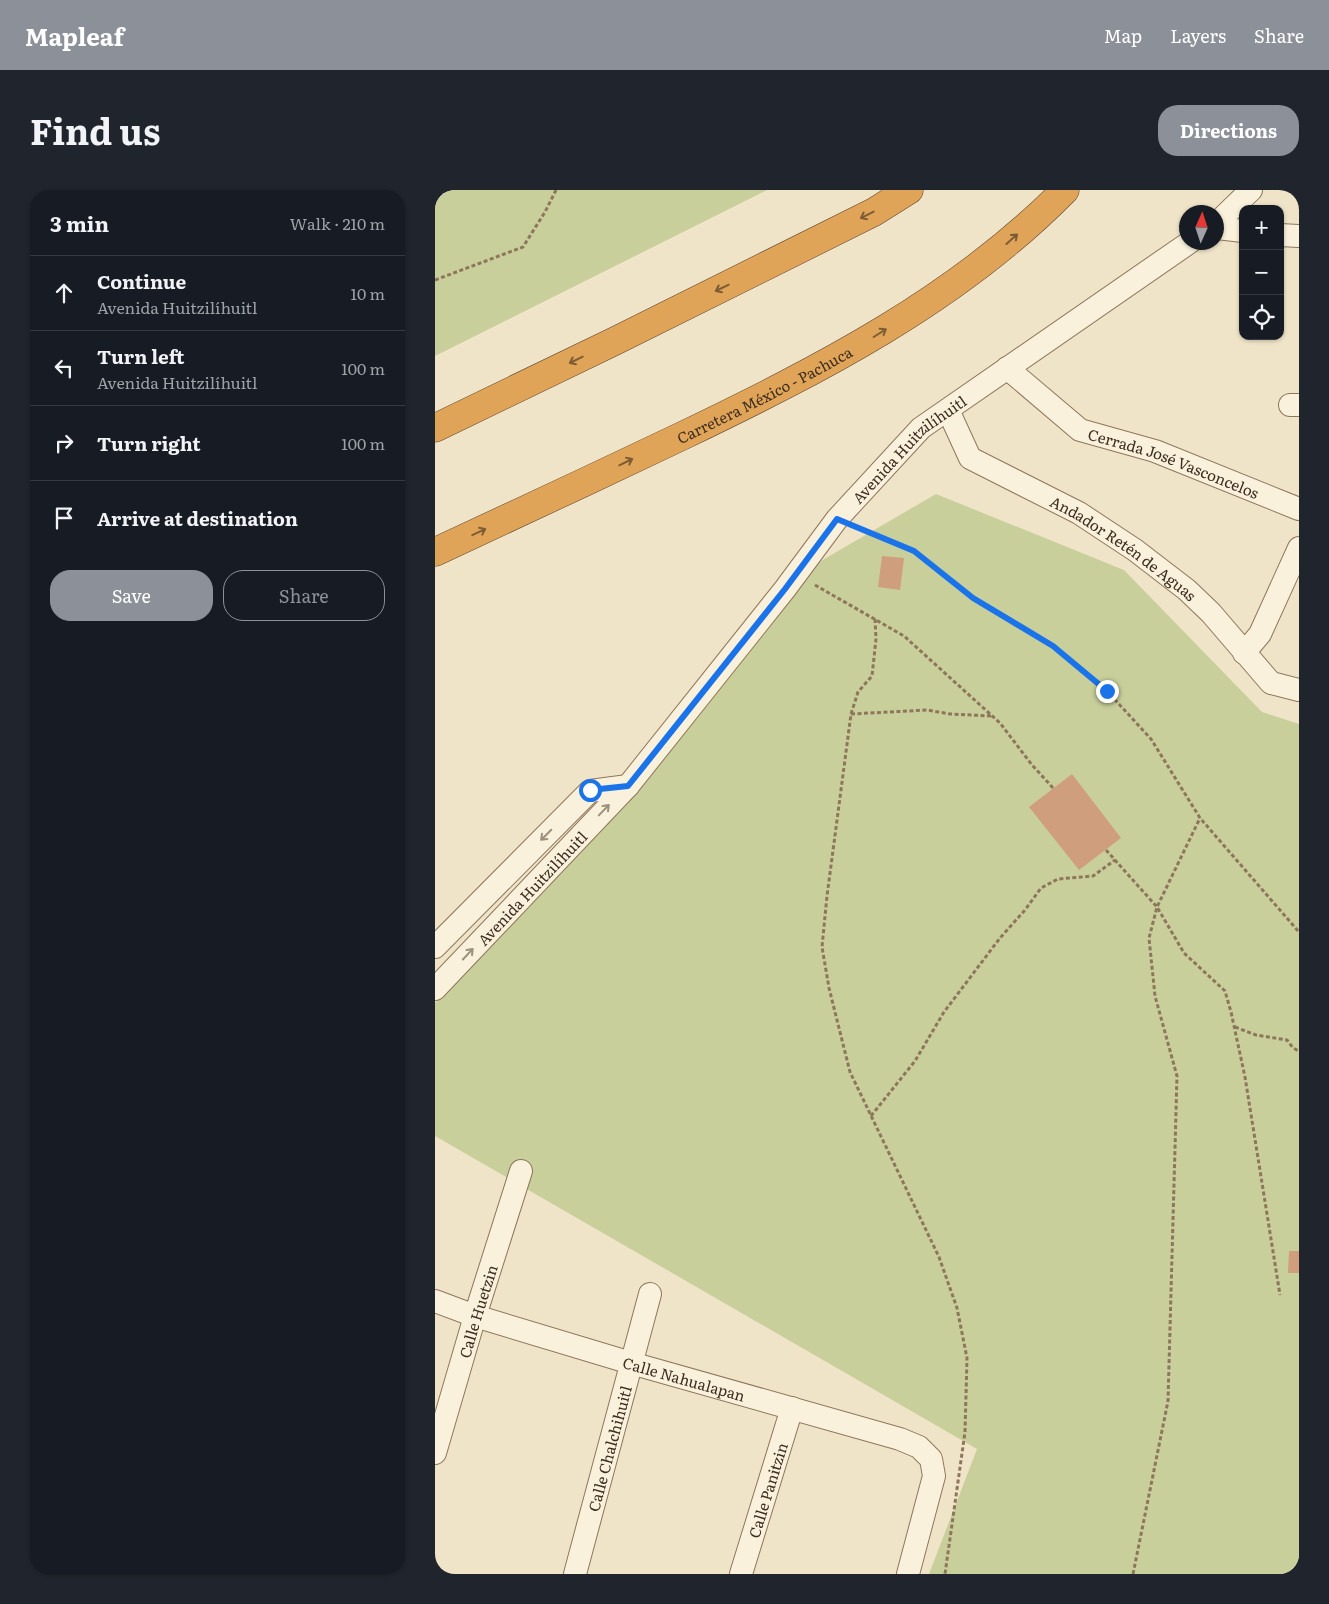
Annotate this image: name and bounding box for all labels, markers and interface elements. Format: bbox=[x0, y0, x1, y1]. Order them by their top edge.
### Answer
text: Mapleaf bbox=[25, 18, 124, 53]
text: Map bbox=[1104, 22, 1142, 49]
text: Layers bbox=[1170, 22, 1226, 49]
text: Share bbox=[1254, 22, 1304, 49]
text: Find us bbox=[30, 104, 160, 156]
button: Directions bbox=[1158, 105, 1299, 156]
north arrow bbox=[1179, 205, 1224, 250]
map controls bbox=[1239, 205, 1284, 340]
button: + bbox=[1239, 205, 1284, 250]
text: 3 min bbox=[50, 207, 109, 238]
text: Walk · 210 m bbox=[290, 211, 385, 235]
one-way arrow bbox=[860, 211, 875, 221]
one-way arrow bbox=[1006, 233, 1019, 245]
button: − bbox=[1239, 250, 1284, 295]
text: Continue bbox=[97, 267, 186, 295]
icon: ahead bbox=[50, 279, 78, 307]
text: 10 m bbox=[351, 281, 385, 305]
one-way arrow bbox=[714, 283, 729, 293]
text: Avenida Huitzilíhuitl bbox=[97, 295, 257, 319]
button: locate bbox=[1239, 295, 1284, 340]
one-way arrow bbox=[873, 328, 887, 338]
street label: Carretera México - Pachuca bbox=[672, 339, 857, 449]
text: Turn left bbox=[97, 342, 184, 370]
icon: left bbox=[50, 354, 78, 382]
one-way arrow bbox=[569, 355, 584, 365]
text: 100 m bbox=[341, 356, 385, 380]
text: Avenida Huitzilíhuitl bbox=[97, 370, 257, 394]
street label: Avenida Huitzilíhuitl bbox=[846, 389, 970, 508]
street label: Cerrada José Vasconcelos bbox=[1086, 421, 1263, 503]
icon: right bbox=[50, 429, 78, 457]
text: Turn right bbox=[97, 429, 201, 457]
text: 100 m bbox=[341, 431, 385, 455]
one-way arrow bbox=[618, 457, 633, 466]
street label: Andador Retén de Aguas bbox=[1046, 489, 1202, 606]
icon: arrive bbox=[50, 504, 78, 532]
text: Arrive at destination bbox=[97, 504, 298, 532]
one-way arrow bbox=[471, 526, 486, 536]
button: Save bbox=[50, 570, 213, 621]
button: Share bbox=[223, 570, 385, 621]
route end bbox=[1096, 680, 1119, 703]
route start bbox=[579, 779, 602, 802]
one-way arrow bbox=[598, 804, 610, 817]
street label: Avenida Huitzilíhuitl bbox=[471, 825, 592, 950]
one-way arrow bbox=[540, 829, 552, 842]
one-way arrow bbox=[462, 948, 474, 960]
street label: Calle Huetzin bbox=[452, 1261, 502, 1361]
street label: Calle Nahualapan bbox=[620, 1350, 748, 1406]
street label: Calle Chalchihuitl bbox=[581, 1383, 636, 1514]
street label: Calle Panitzin bbox=[741, 1439, 792, 1541]

